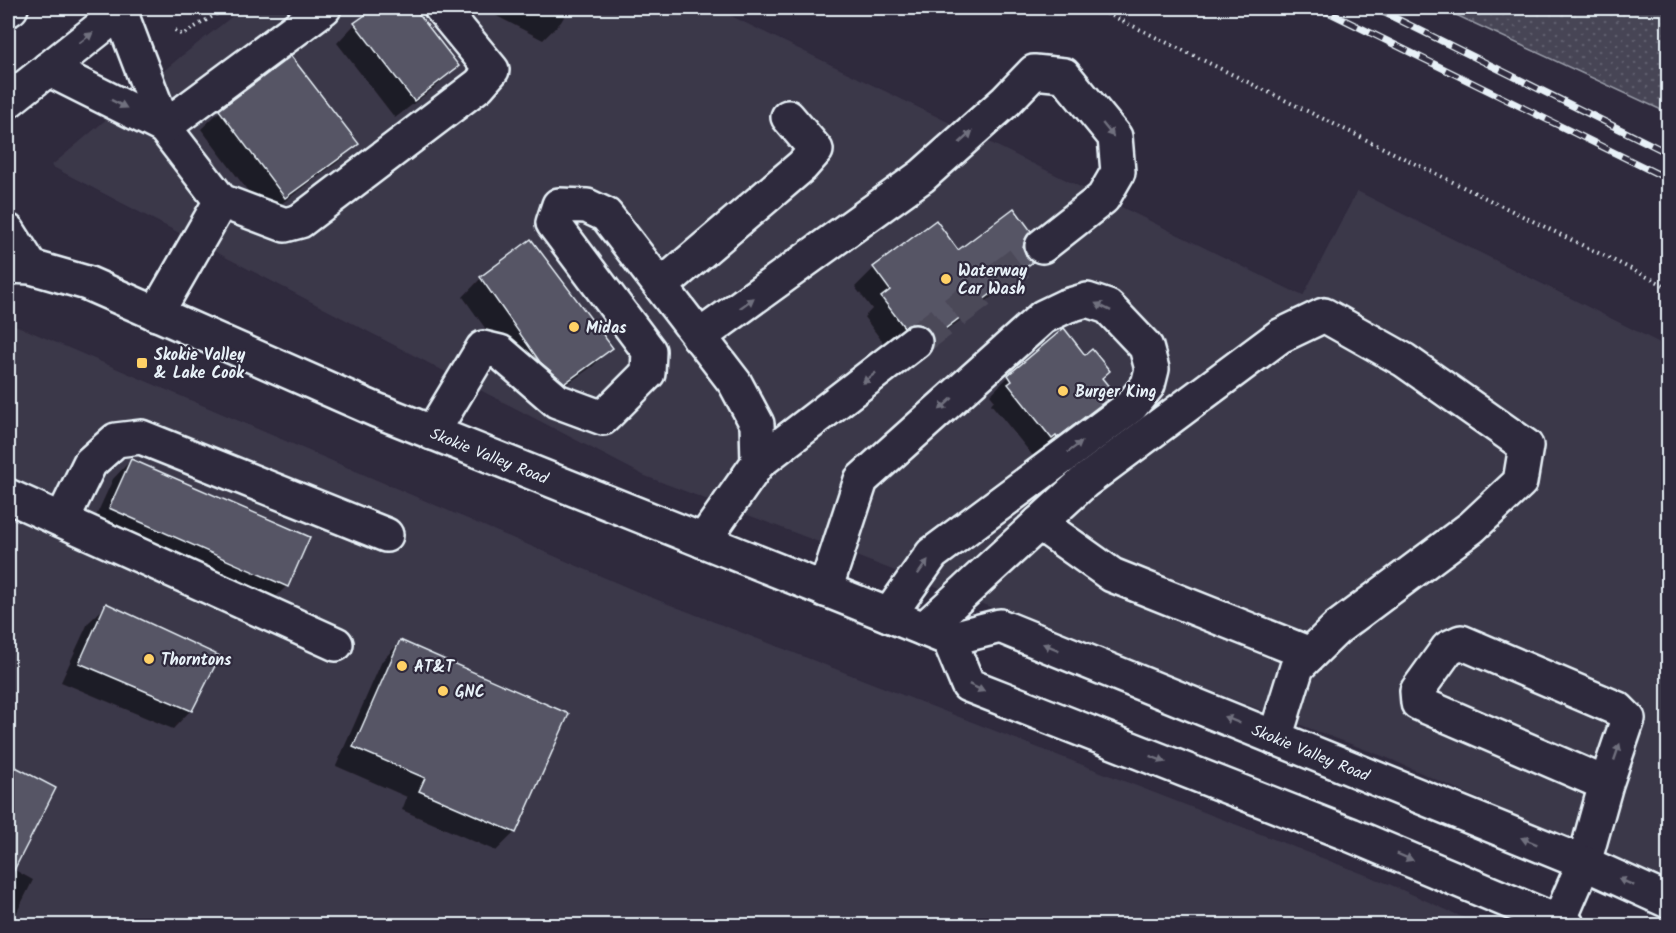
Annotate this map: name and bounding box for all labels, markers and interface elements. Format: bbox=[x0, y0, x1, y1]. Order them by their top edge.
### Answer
one-way arrow bbox=[78, 32, 94, 45]
one-way arrow bbox=[110, 99, 127, 109]
one-way arrow bbox=[1102, 122, 1114, 137]
one-way arrow bbox=[958, 131, 973, 144]
place label: Waterway Car Wash bbox=[958, 259, 1028, 302]
marker: Waterway Car Wash bbox=[939, 272, 953, 286]
one-way arrow bbox=[739, 297, 754, 309]
one-way arrow bbox=[1094, 302, 1112, 312]
place label: Midas bbox=[586, 316, 627, 341]
marker: Midas bbox=[567, 320, 581, 334]
place label: Skokie Valley & Lake Cook bbox=[154, 343, 246, 386]
marker: Skokie Valley & Lake Cook bbox=[135, 356, 149, 370]
one-way arrow bbox=[861, 372, 877, 384]
place label: Burger King bbox=[1075, 380, 1156, 405]
marker: Burger King bbox=[1056, 384, 1070, 398]
one-way arrow bbox=[939, 397, 954, 410]
street label: Skokie Valley Road bbox=[426, 422, 553, 492]
one-way arrow bbox=[1067, 441, 1083, 453]
one-way arrow bbox=[917, 560, 929, 576]
one-way arrow bbox=[1042, 642, 1060, 652]
place label: Thorntons bbox=[161, 648, 232, 673]
marker: Thorntons bbox=[142, 652, 156, 666]
place label: AT&T bbox=[414, 655, 455, 680]
marker: AT&T bbox=[395, 659, 409, 673]
place label: GNC bbox=[455, 680, 485, 705]
one-way arrow bbox=[968, 682, 986, 692]
marker: GNC bbox=[436, 684, 450, 698]
one-way arrow bbox=[1223, 715, 1241, 724]
street label: Skokie Valley Road bbox=[1247, 718, 1374, 789]
one-way arrow bbox=[1613, 743, 1622, 761]
one-way arrow bbox=[1149, 755, 1167, 764]
one-way arrow bbox=[1520, 836, 1538, 846]
one-way arrow bbox=[1397, 852, 1415, 862]
one-way arrow bbox=[1617, 877, 1635, 887]

